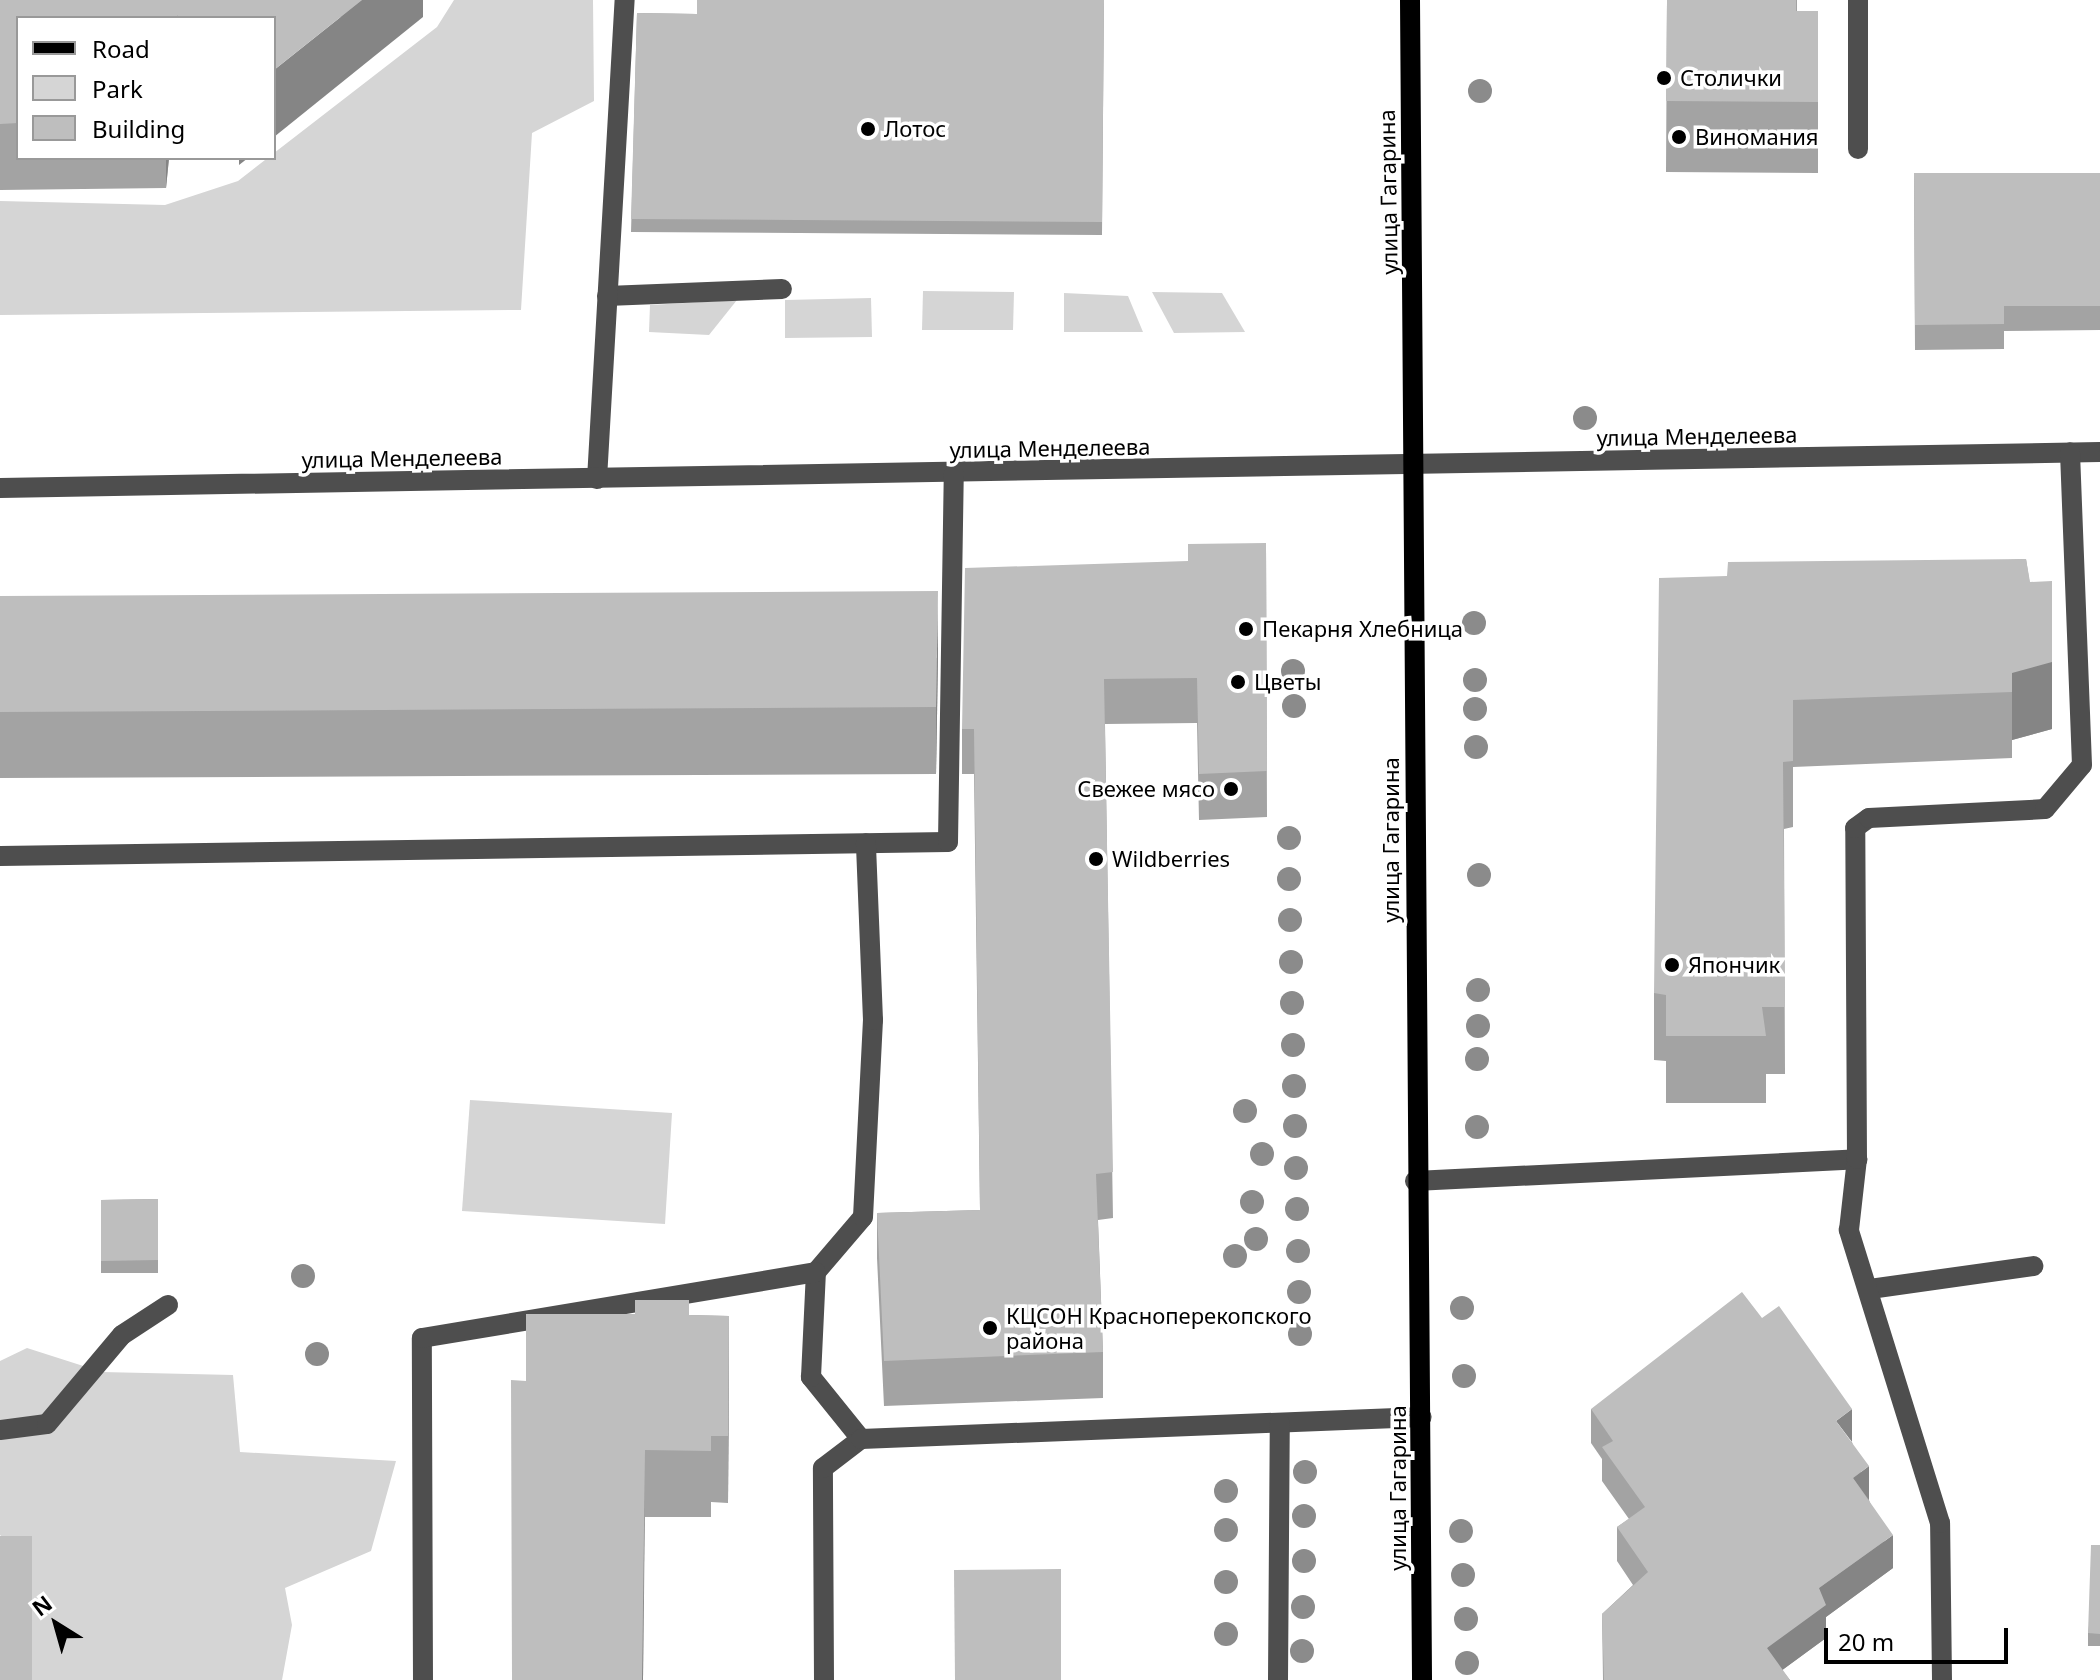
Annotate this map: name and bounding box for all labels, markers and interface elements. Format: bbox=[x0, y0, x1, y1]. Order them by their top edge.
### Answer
legend bbox=[16, 16, 276, 160]
text: Road bbox=[92, 32, 150, 65]
place label: Столички bbox=[1680, 65, 1782, 91]
marker: Столички bbox=[1655, 69, 1673, 87]
text: Park bbox=[92, 72, 143, 105]
street label: улица Гагарина bbox=[1373, 109, 1403, 275]
text: Building bbox=[92, 112, 185, 145]
place label: Лотос bbox=[884, 116, 946, 142]
marker: Лотос bbox=[859, 120, 877, 138]
place label: Виномания bbox=[1695, 124, 1819, 150]
marker: Виномания bbox=[1670, 128, 1688, 146]
street label: улица Менделеева bbox=[1596, 421, 1798, 451]
street label: улица Менделеева bbox=[949, 433, 1151, 463]
street label: улица Менделеева bbox=[301, 443, 503, 473]
place label: Пекарня Хлебница bbox=[1262, 616, 1463, 642]
marker: Пекарня Хлебница bbox=[1237, 620, 1255, 638]
place label: Цветы bbox=[1254, 669, 1322, 695]
marker: Цветы bbox=[1229, 673, 1247, 691]
street label: улица Гагарина bbox=[1378, 757, 1404, 923]
place label: Свежее мясо bbox=[1077, 776, 1215, 802]
marker: Свежее мясо bbox=[1222, 780, 1240, 798]
place label: Wildberries bbox=[1112, 846, 1230, 872]
marker: Wildberries bbox=[1087, 850, 1105, 868]
place label: Япончик bbox=[1688, 952, 1780, 978]
marker: Япончик bbox=[1663, 956, 1681, 974]
place label: КЦСОН Красноперекопского района bbox=[1006, 1302, 1311, 1354]
marker: КЦСОН Красноперекопского района bbox=[981, 1319, 999, 1337]
street label: улица Гагарина bbox=[1385, 1405, 1411, 1571]
north arrow bbox=[16, 1584, 96, 1664]
text: N bbox=[25, 1587, 58, 1622]
scale bar bbox=[1828, 1612, 2012, 1662]
text: 20 m bbox=[1838, 1625, 1894, 1658]

